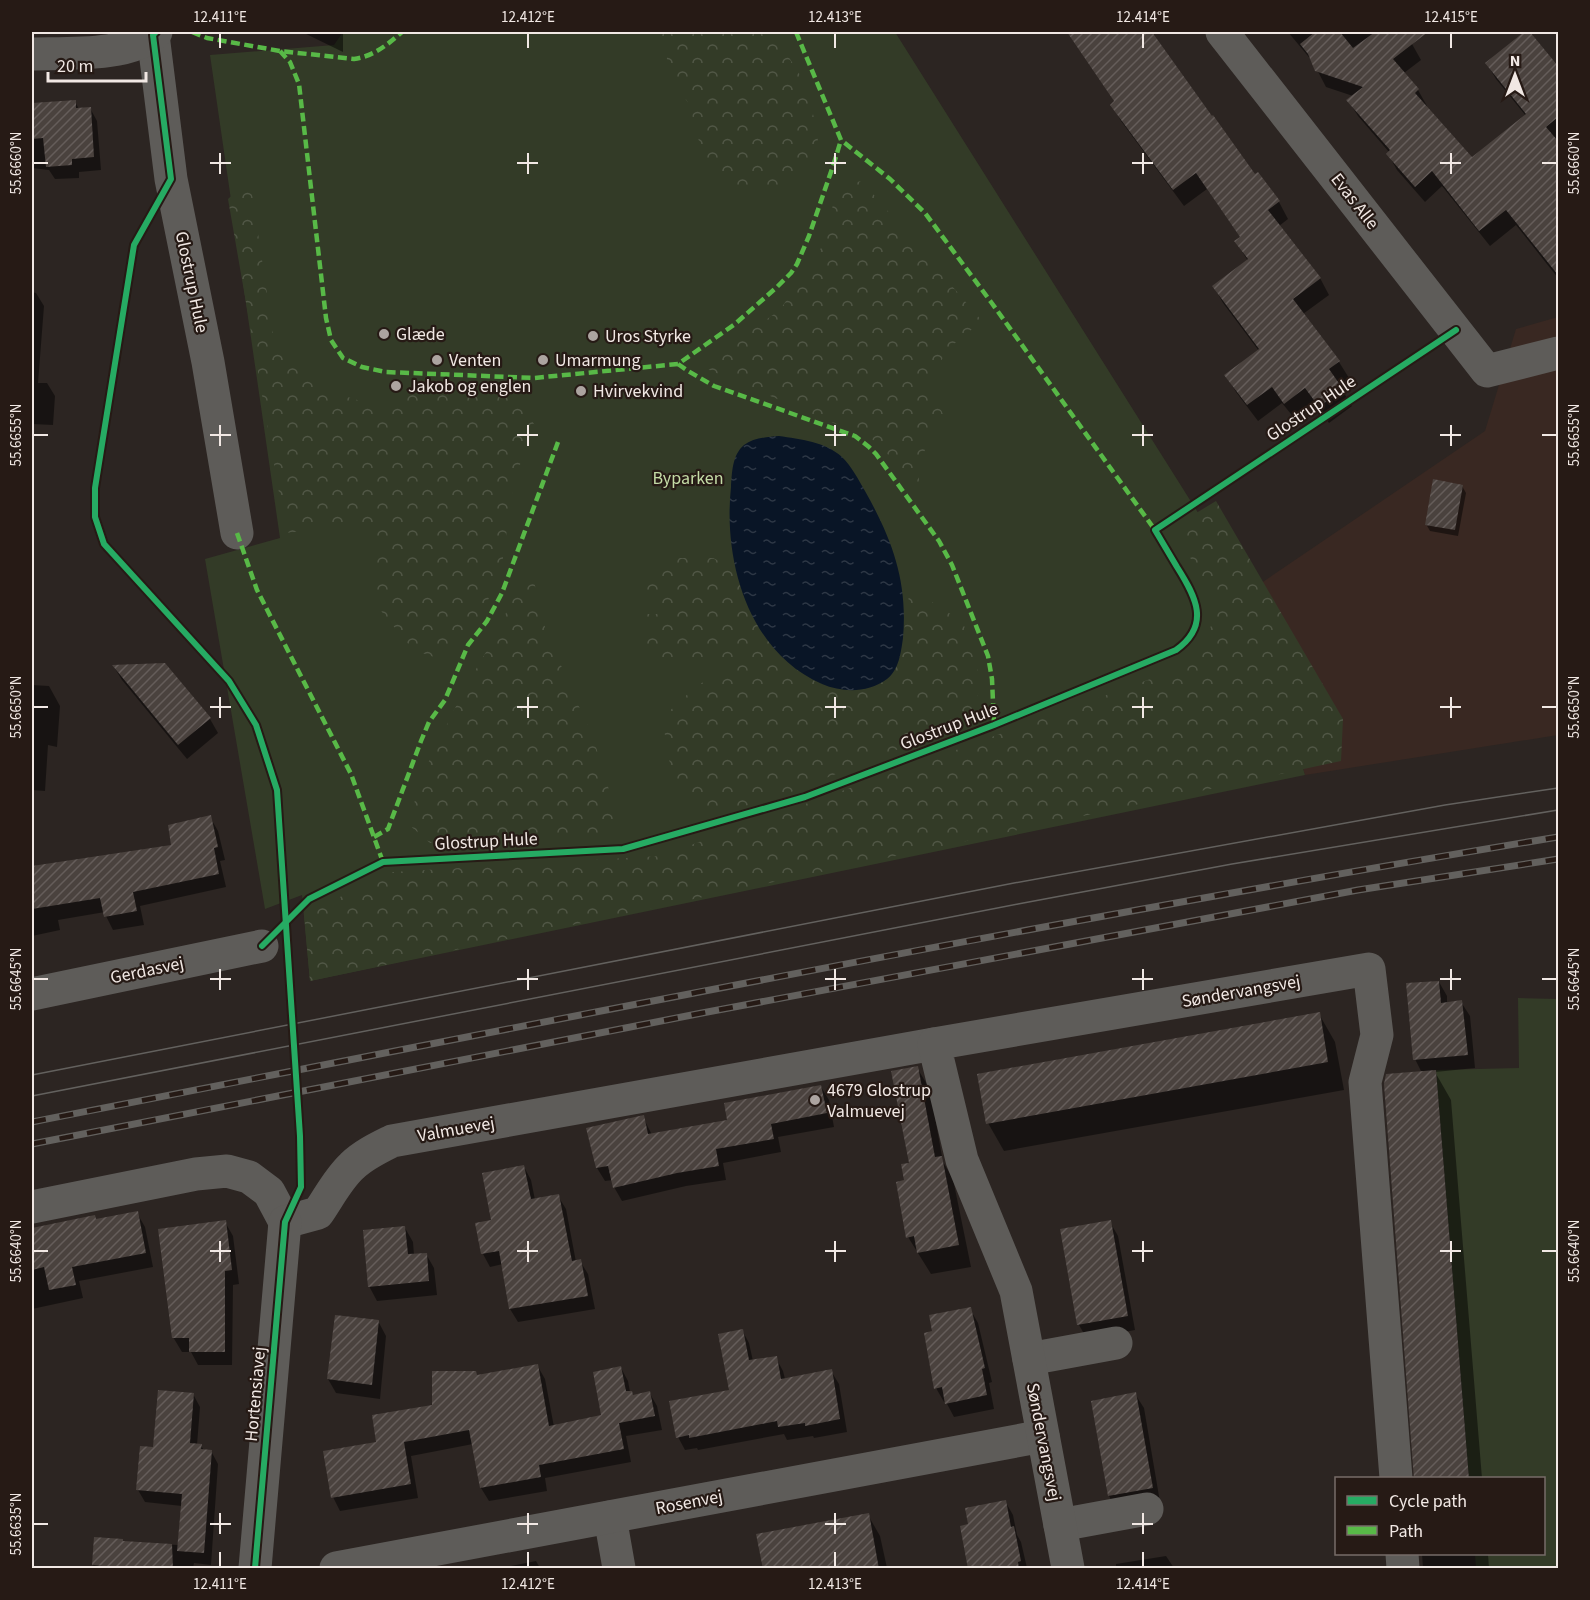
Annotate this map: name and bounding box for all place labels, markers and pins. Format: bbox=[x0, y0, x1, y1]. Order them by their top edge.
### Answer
place label: Glæde bbox=[396, 322, 445, 347]
place label: Uros Styrke bbox=[605, 324, 691, 349]
marker: Glæde bbox=[377, 327, 391, 341]
marker: Uros Styrke bbox=[586, 329, 600, 343]
place label: Venten bbox=[449, 348, 501, 373]
place label: Umarmung bbox=[555, 348, 640, 373]
marker: Venten bbox=[430, 353, 444, 367]
marker: Umarmung bbox=[536, 353, 550, 367]
place label: Jakob og englen bbox=[408, 374, 531, 399]
marker: Jakob og englen bbox=[389, 379, 403, 393]
place label: Hvirvekvind bbox=[593, 379, 683, 404]
marker: Hvirvekvind bbox=[574, 384, 588, 398]
place label: 4679 Glostrup Valmuevej bbox=[827, 1078, 931, 1124]
marker: 4679 Glostrup Valmuevej bbox=[808, 1093, 822, 1107]

